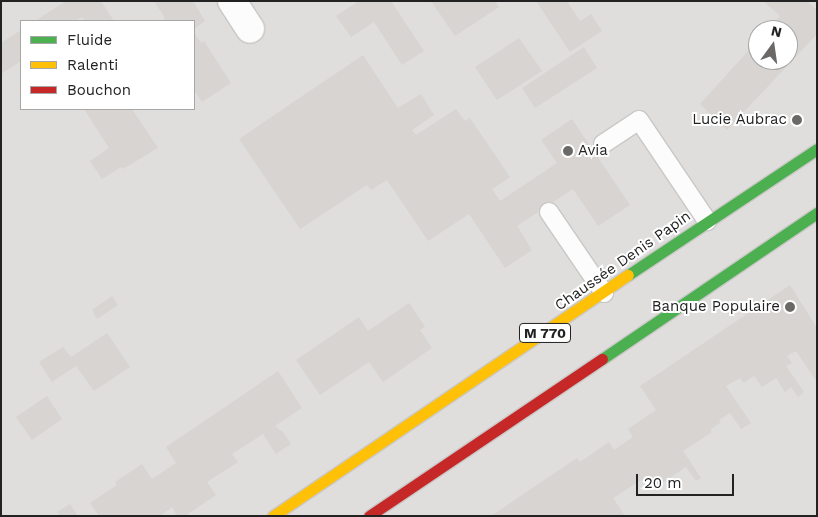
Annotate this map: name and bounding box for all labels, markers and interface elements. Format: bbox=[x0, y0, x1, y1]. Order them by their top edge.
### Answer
legend bbox=[20, 20, 195, 110]
north arrow bbox=[748, 20, 798, 70]
text: N bbox=[769, 22, 783, 40]
text: Fluide bbox=[67, 31, 112, 49]
text: Ralenti bbox=[67, 56, 118, 74]
text: Bouchon bbox=[67, 81, 131, 99]
place label: Lucie Aubrac bbox=[692, 111, 787, 129]
marker: Lucie Aubrac bbox=[791, 114, 803, 126]
place label: Avia bbox=[578, 142, 608, 160]
marker: Avia bbox=[562, 145, 574, 157]
street label: Chaussée Denis Papin bbox=[552, 207, 694, 315]
place label: Banque Populaire bbox=[652, 298, 780, 316]
marker: Banque Populaire bbox=[784, 301, 796, 313]
road number: M 770 bbox=[519, 322, 571, 344]
scale bar bbox=[638, 464, 736, 496]
text: 20 m bbox=[644, 474, 682, 492]

